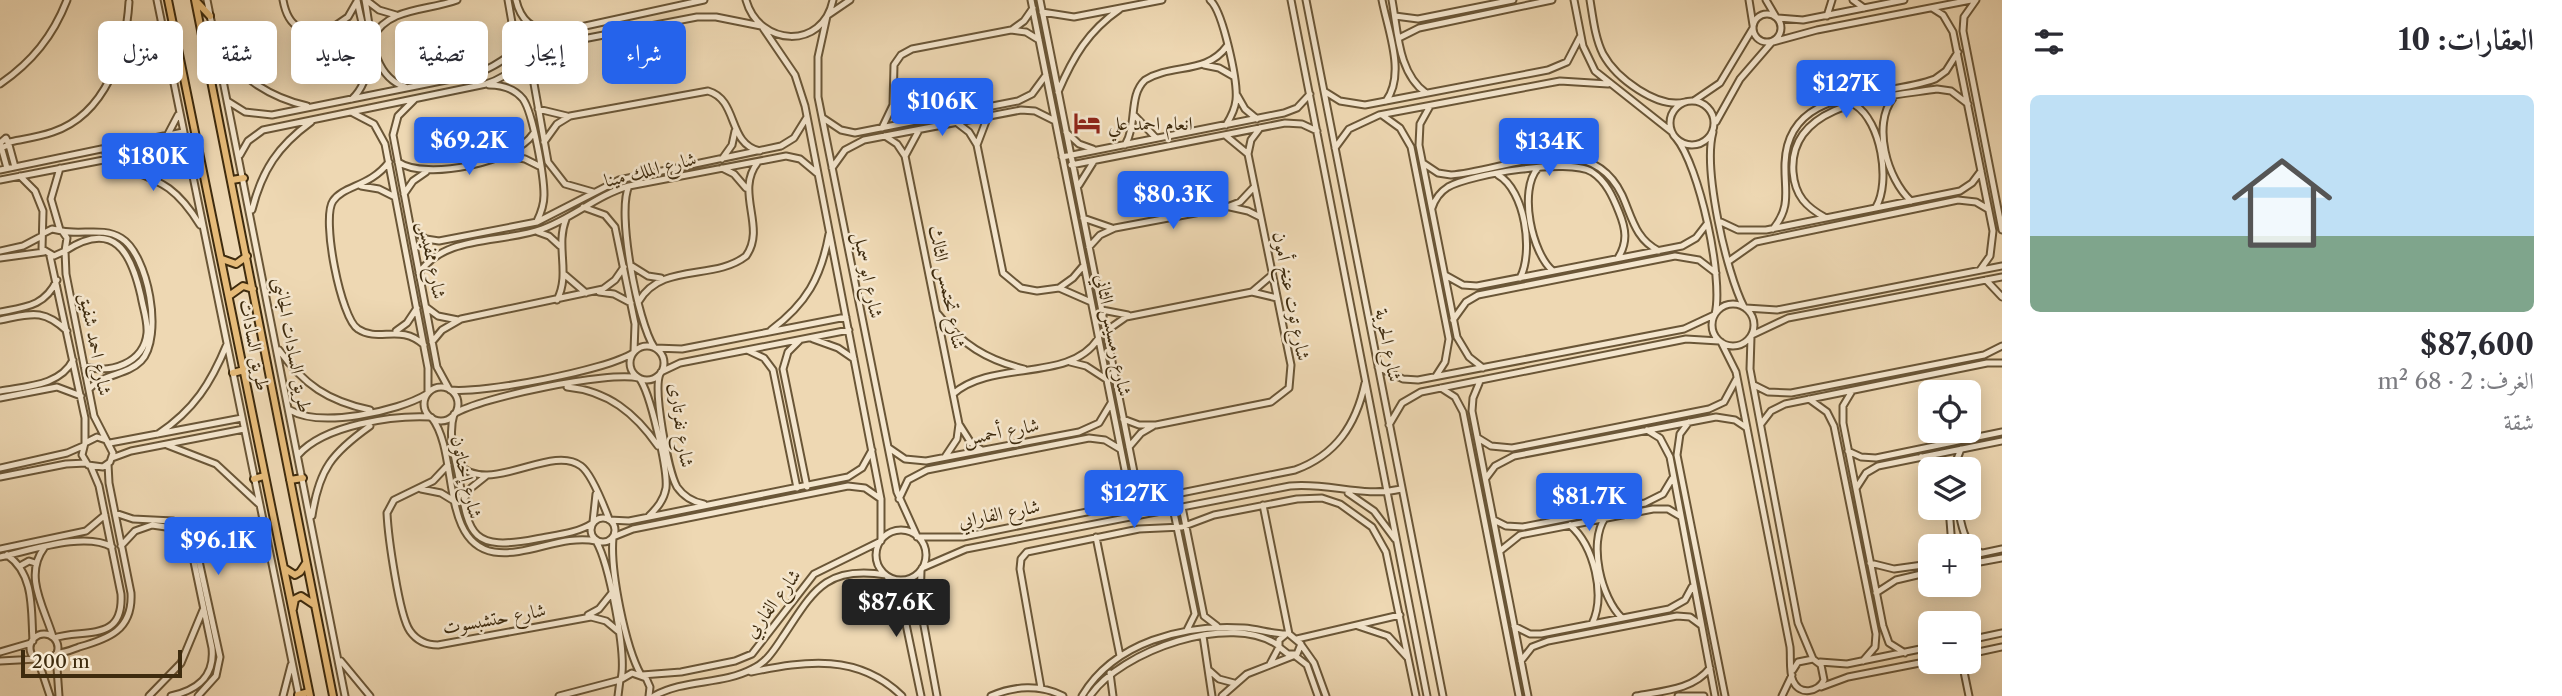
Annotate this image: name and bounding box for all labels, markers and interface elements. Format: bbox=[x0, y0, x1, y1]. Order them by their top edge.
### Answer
chip: منزل bbox=[98, 21, 183, 84]
chip: شقة bbox=[197, 21, 277, 84]
chip: جديد bbox=[291, 21, 381, 84]
chip: تصفية bbox=[395, 21, 488, 84]
chip: إيجار bbox=[502, 21, 588, 84]
chip: شراء bbox=[602, 21, 686, 84]
text: العقارات: 10 bbox=[2398, 21, 2534, 58]
icon: filters bbox=[2030, 23, 2068, 61]
pin: $127K bbox=[1797, 60, 1895, 120]
text: $127K bbox=[1812, 69, 1880, 97]
pin: $106K bbox=[893, 78, 991, 138]
text: $106K bbox=[907, 87, 977, 115]
hotel icon: انعام احمد علي bbox=[1072, 108, 1102, 138]
place label: انعام احمد علي bbox=[1108, 112, 1193, 142]
pin: $69.2K bbox=[412, 118, 526, 177]
pin: $134K bbox=[1500, 118, 1598, 178]
text: $69.2K bbox=[430, 126, 508, 154]
text: $134K bbox=[1515, 127, 1583, 155]
pin: $180K bbox=[104, 134, 202, 193]
icon: home bbox=[2219, 140, 2345, 266]
text: $180K bbox=[118, 142, 188, 170]
street label: شارع الملك مينا bbox=[602, 147, 700, 196]
pin: $80.3K bbox=[1116, 172, 1230, 231]
text: $80.3K bbox=[1133, 180, 1213, 208]
street label: شارع ممفيس bbox=[410, 219, 451, 302]
street label: شارع تحتمس الثالث bbox=[920, 223, 971, 352]
street label: شارع توت عنخ أمون bbox=[1262, 229, 1316, 364]
street label: شارع ابو سمبل bbox=[845, 230, 888, 321]
street label: شارع رمسيس الثاني bbox=[1086, 272, 1137, 399]
street label: طريق السادات الجانبى bbox=[266, 275, 317, 415]
street label: شارع احمد شفيق bbox=[70, 291, 117, 398]
street label: طريق السادات bbox=[233, 297, 275, 393]
street label: شارع الحرية bbox=[1366, 307, 1407, 384]
text: $87,600 bbox=[2420, 326, 2534, 363]
text: الغرف: 2 · 68 m² bbox=[2377, 367, 2534, 395]
map controls bbox=[1918, 380, 1981, 674]
button: locate bbox=[1918, 380, 1981, 443]
street label: شارع نفرتارى bbox=[660, 381, 699, 470]
text: شقة bbox=[2504, 408, 2534, 436]
street label: شارع أحمس bbox=[961, 412, 1042, 454]
street label: شارع إخناتون bbox=[442, 433, 487, 522]
button: layers bbox=[1918, 457, 1981, 520]
pin: $127K bbox=[1085, 470, 1183, 530]
pin: $81.7K bbox=[1532, 474, 1646, 533]
text: $127K bbox=[1100, 479, 1168, 507]
text: $81.7K bbox=[1552, 482, 1626, 510]
street label: شارع الفارابي bbox=[956, 494, 1043, 537]
pin: $96.1K bbox=[161, 518, 275, 577]
text: $96.1K bbox=[180, 526, 256, 554]
button: + bbox=[1918, 534, 1981, 597]
street label: شارع الفاربي bbox=[739, 564, 809, 645]
pin: $87.6K bbox=[839, 580, 953, 639]
text: $87.6K bbox=[858, 588, 934, 616]
street label: شارع حتشبسوت bbox=[441, 598, 548, 643]
button: − bbox=[1918, 611, 1981, 674]
scale bar bbox=[21, 647, 182, 679]
text: 200 m bbox=[32, 650, 90, 673]

